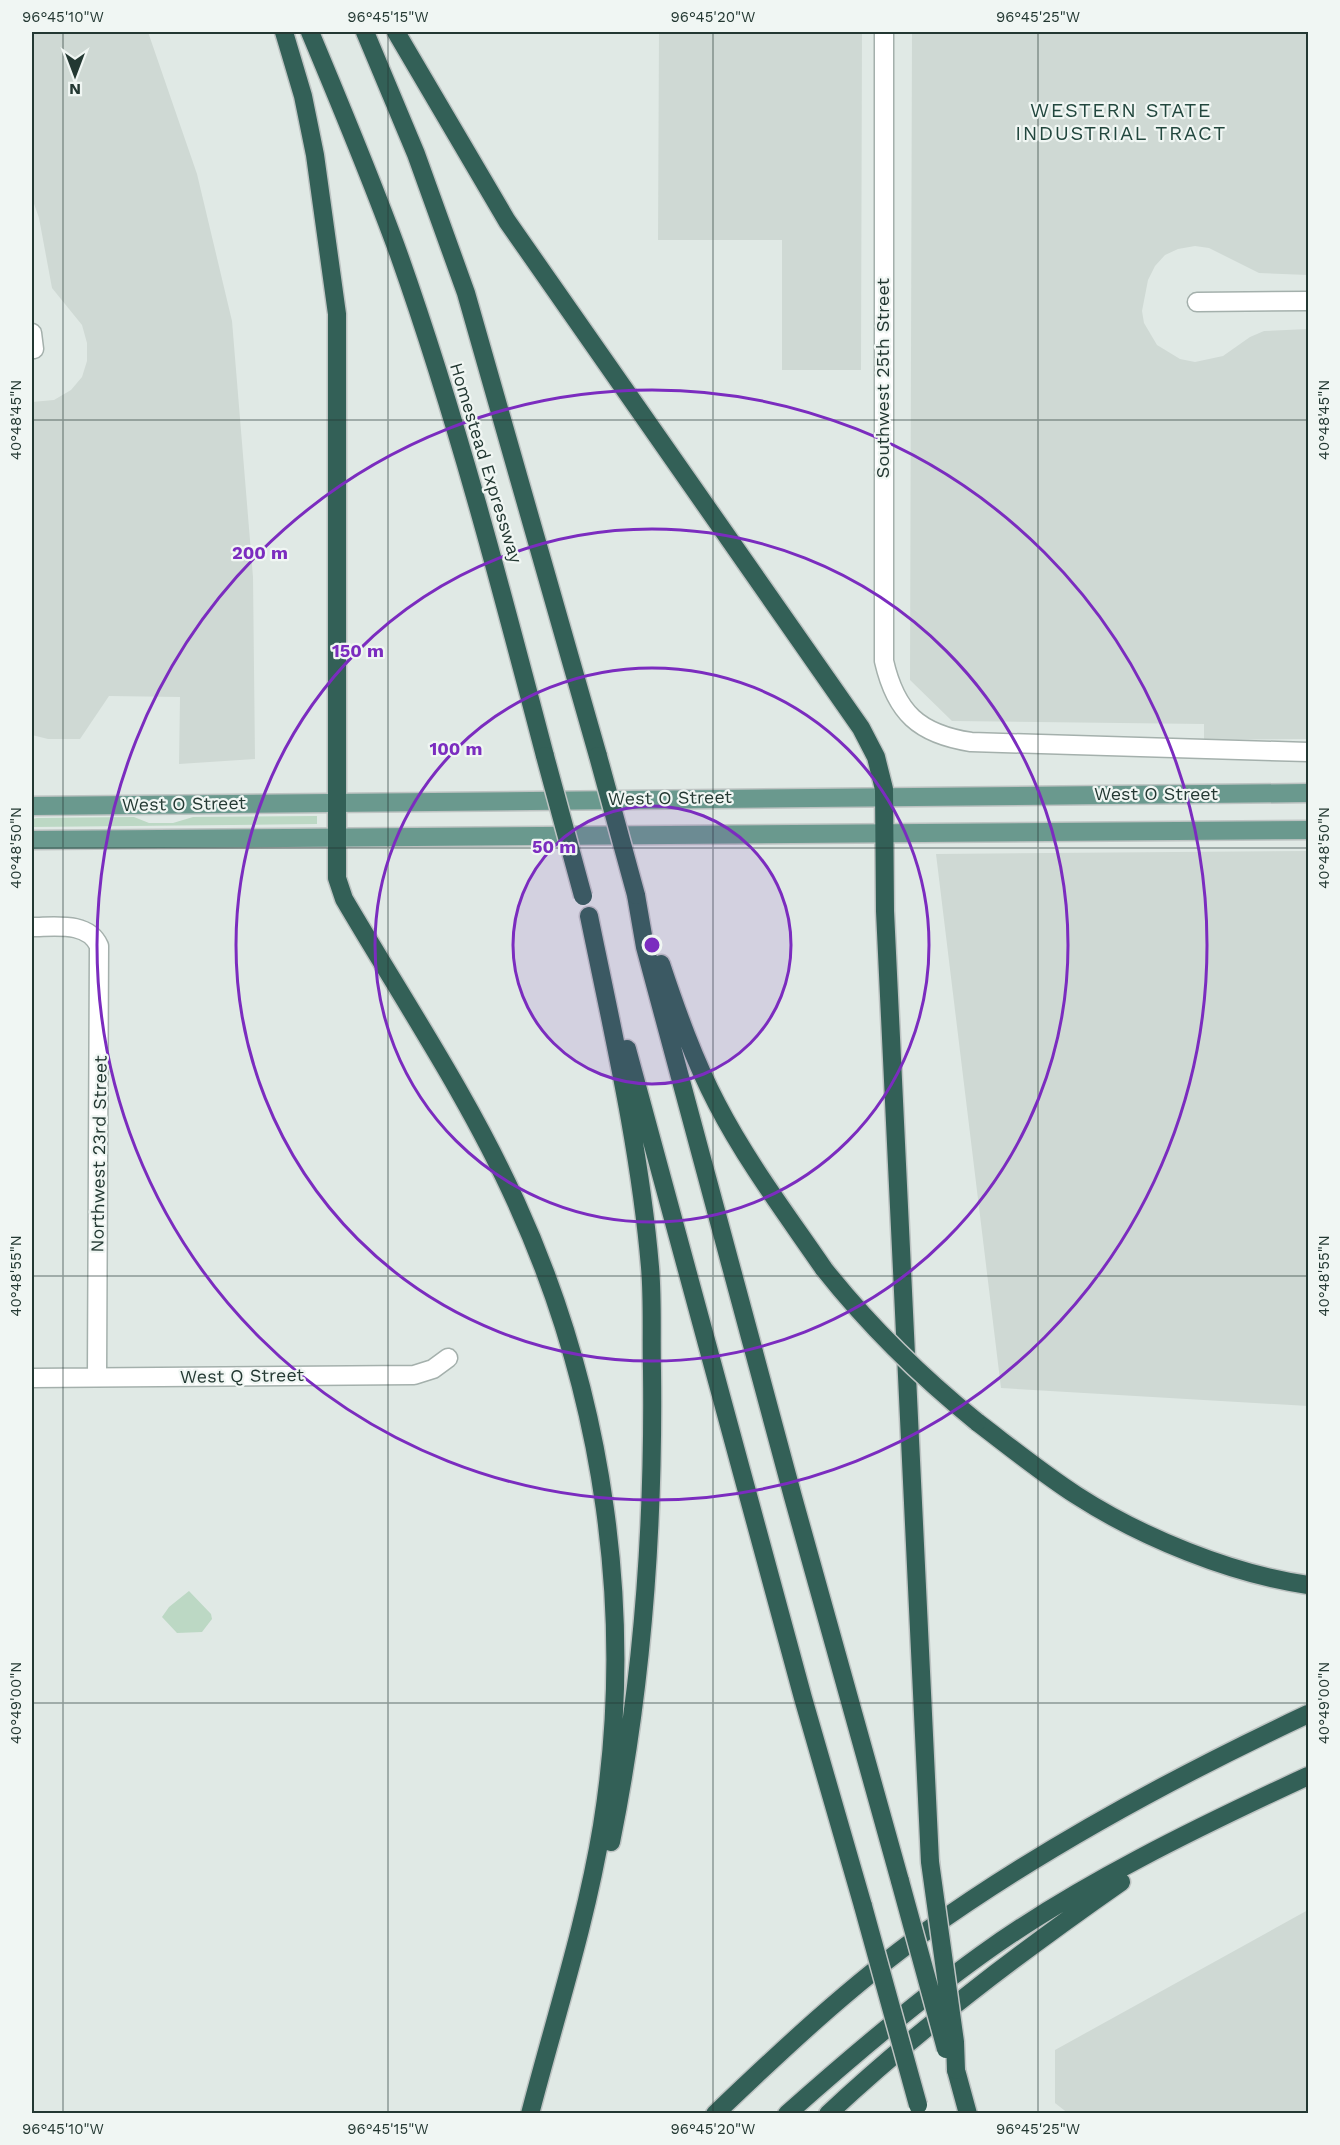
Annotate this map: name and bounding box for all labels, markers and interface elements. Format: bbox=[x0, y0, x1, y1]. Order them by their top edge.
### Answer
text: 96°45'10"W bbox=[22, 8, 104, 26]
text: 96°45'15"W bbox=[347, 8, 429, 26]
text: 96°45'20"W bbox=[671, 8, 755, 26]
text: 96°45'25"W bbox=[996, 8, 1080, 26]
north arrow bbox=[45, 45, 105, 105]
text: N bbox=[69, 80, 81, 99]
district label: WESTERN STATE INDUSTRIAL TRACT bbox=[1015, 98, 1227, 145]
street label: Southwest 25th Street bbox=[872, 277, 893, 478]
street label: Homestead Expressway bbox=[446, 360, 527, 566]
text: 40°48'45"N bbox=[7, 380, 25, 460]
text: 40°48'45"N bbox=[1315, 380, 1333, 460]
text: 200 m bbox=[232, 542, 288, 563]
text: 150 m bbox=[332, 640, 384, 661]
text: 100 m bbox=[429, 738, 483, 759]
street label: West O Street bbox=[1094, 783, 1218, 804]
street label: West O Street bbox=[608, 786, 733, 809]
street label: West O Street bbox=[122, 792, 247, 815]
text: 40°48'50"N bbox=[7, 807, 25, 889]
text: 40°48'50"N bbox=[1315, 807, 1333, 889]
text: 50 m bbox=[532, 836, 576, 857]
centre of rings bbox=[642, 935, 662, 955]
street label: Northwest 23rd Street bbox=[86, 1055, 111, 1253]
text: 40°48'55"N bbox=[7, 1235, 25, 1317]
text: 40°48'55"N bbox=[1315, 1235, 1333, 1317]
street label: West Q Street bbox=[180, 1364, 305, 1387]
text: 40°49'00"N bbox=[7, 1662, 25, 1744]
text: 40°49'00"N bbox=[1315, 1662, 1333, 1744]
text: 96°45'10"W bbox=[22, 2120, 104, 2138]
text: 96°45'15"W bbox=[347, 2120, 429, 2138]
text: 96°45'20"W bbox=[671, 2120, 755, 2138]
text: 96°45'25"W bbox=[996, 2120, 1080, 2138]

